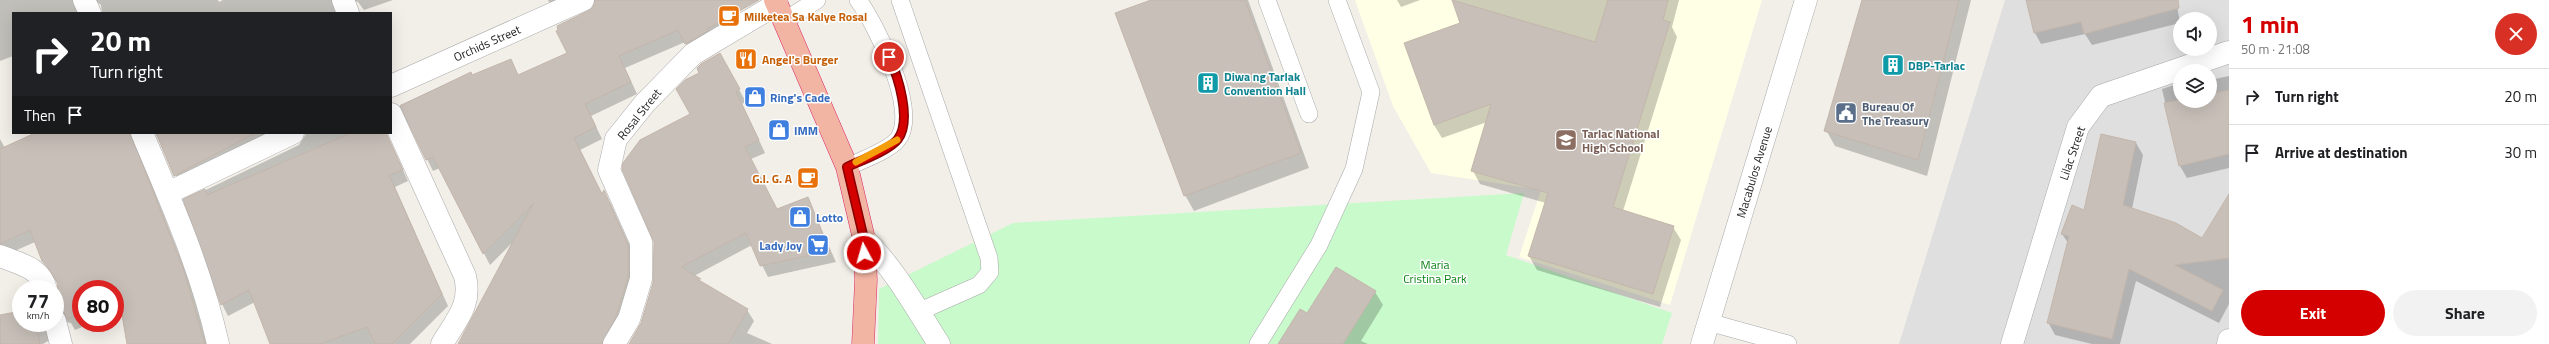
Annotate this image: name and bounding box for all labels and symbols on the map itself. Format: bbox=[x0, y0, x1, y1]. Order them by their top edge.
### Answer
cafe icon: Milketea Sa Kalye Rosal bbox=[716, 3, 742, 29]
place label: Milketea Sa Kalye Rosal bbox=[744, 7, 867, 26]
street label: Orchids Street bbox=[450, 19, 524, 66]
pin bbox=[872, 40, 906, 74]
restaurant icon: Angel's Burger bbox=[733, 46, 759, 72]
place label: Angel's Burger bbox=[762, 50, 839, 69]
building icon: DBP-Tarlac bbox=[1880, 52, 1906, 78]
place label: DBP-Tarlac bbox=[1908, 56, 1965, 75]
place label: Diwa ng Tarlak Convention Hall bbox=[1224, 67, 1306, 100]
building icon: Diwa ng Tarlak Convention Hall bbox=[1195, 70, 1221, 96]
street label: Rosal Street bbox=[612, 83, 666, 144]
shop icon: Ring's Cade bbox=[742, 84, 768, 110]
place label: Ring's Cade bbox=[770, 88, 830, 107]
place label: Bureau Of The Treasury bbox=[1862, 97, 1929, 130]
public building icon: Bureau Of The Treasury bbox=[1833, 100, 1859, 126]
shop icon: IMM bbox=[766, 117, 792, 143]
place label: IMM bbox=[794, 121, 818, 140]
street label: Lilac Street bbox=[2054, 123, 2090, 183]
place label: Tarlac National High School bbox=[1582, 124, 1660, 157]
street label: Macabulos Avenue bbox=[1731, 124, 1777, 220]
school or university icon: Tarlac National High School bbox=[1553, 127, 1579, 153]
cafe icon: G.I. G. A bbox=[795, 165, 821, 191]
place label: G.I. G. A bbox=[752, 169, 793, 188]
shop icon: Lotto bbox=[787, 204, 813, 230]
place label: Lotto bbox=[816, 208, 843, 227]
supermarket icon: Lady Joy bbox=[805, 232, 831, 258]
position arrow bbox=[843, 232, 885, 274]
place label: Lady Joy bbox=[759, 236, 802, 255]
park label: Maria Cristina Park bbox=[1403, 255, 1467, 288]
speed limit sign: 80 bbox=[72, 280, 124, 332]

